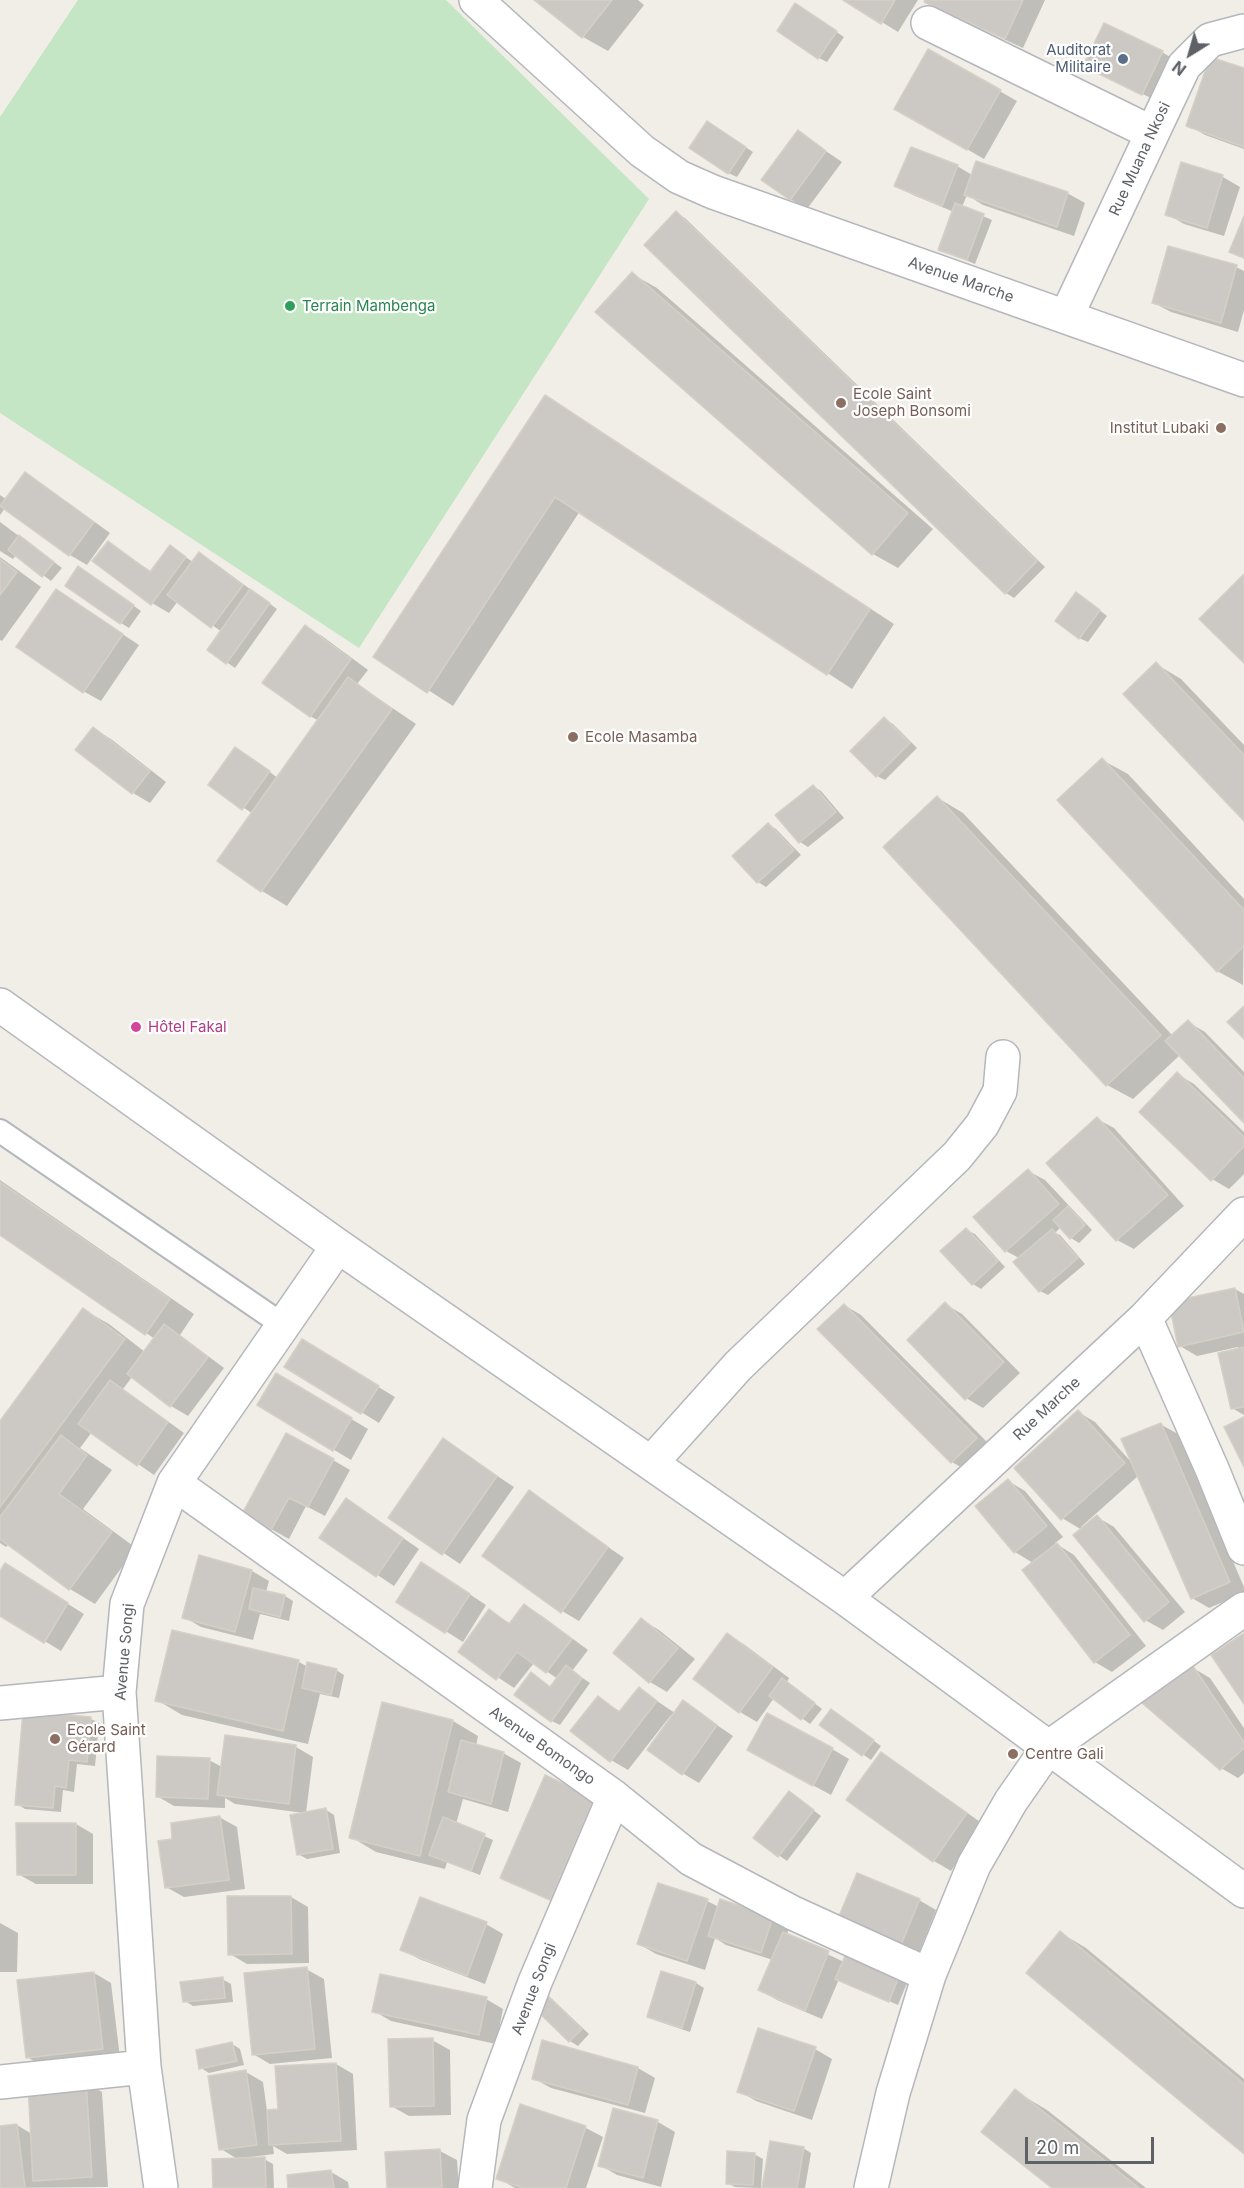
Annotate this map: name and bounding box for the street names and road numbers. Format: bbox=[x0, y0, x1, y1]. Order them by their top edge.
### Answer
street label: Rue Muana Nkosi bbox=[1106, 99, 1174, 219]
street label: Avenue Marche bbox=[906, 254, 1016, 306]
street label: Rue Marche bbox=[1010, 1373, 1084, 1445]
street label: Avenue Songi bbox=[112, 1603, 138, 1701]
street label: Avenue Bomongo bbox=[486, 1703, 598, 1789]
street label: Avenue Songi bbox=[508, 1940, 560, 2038]

